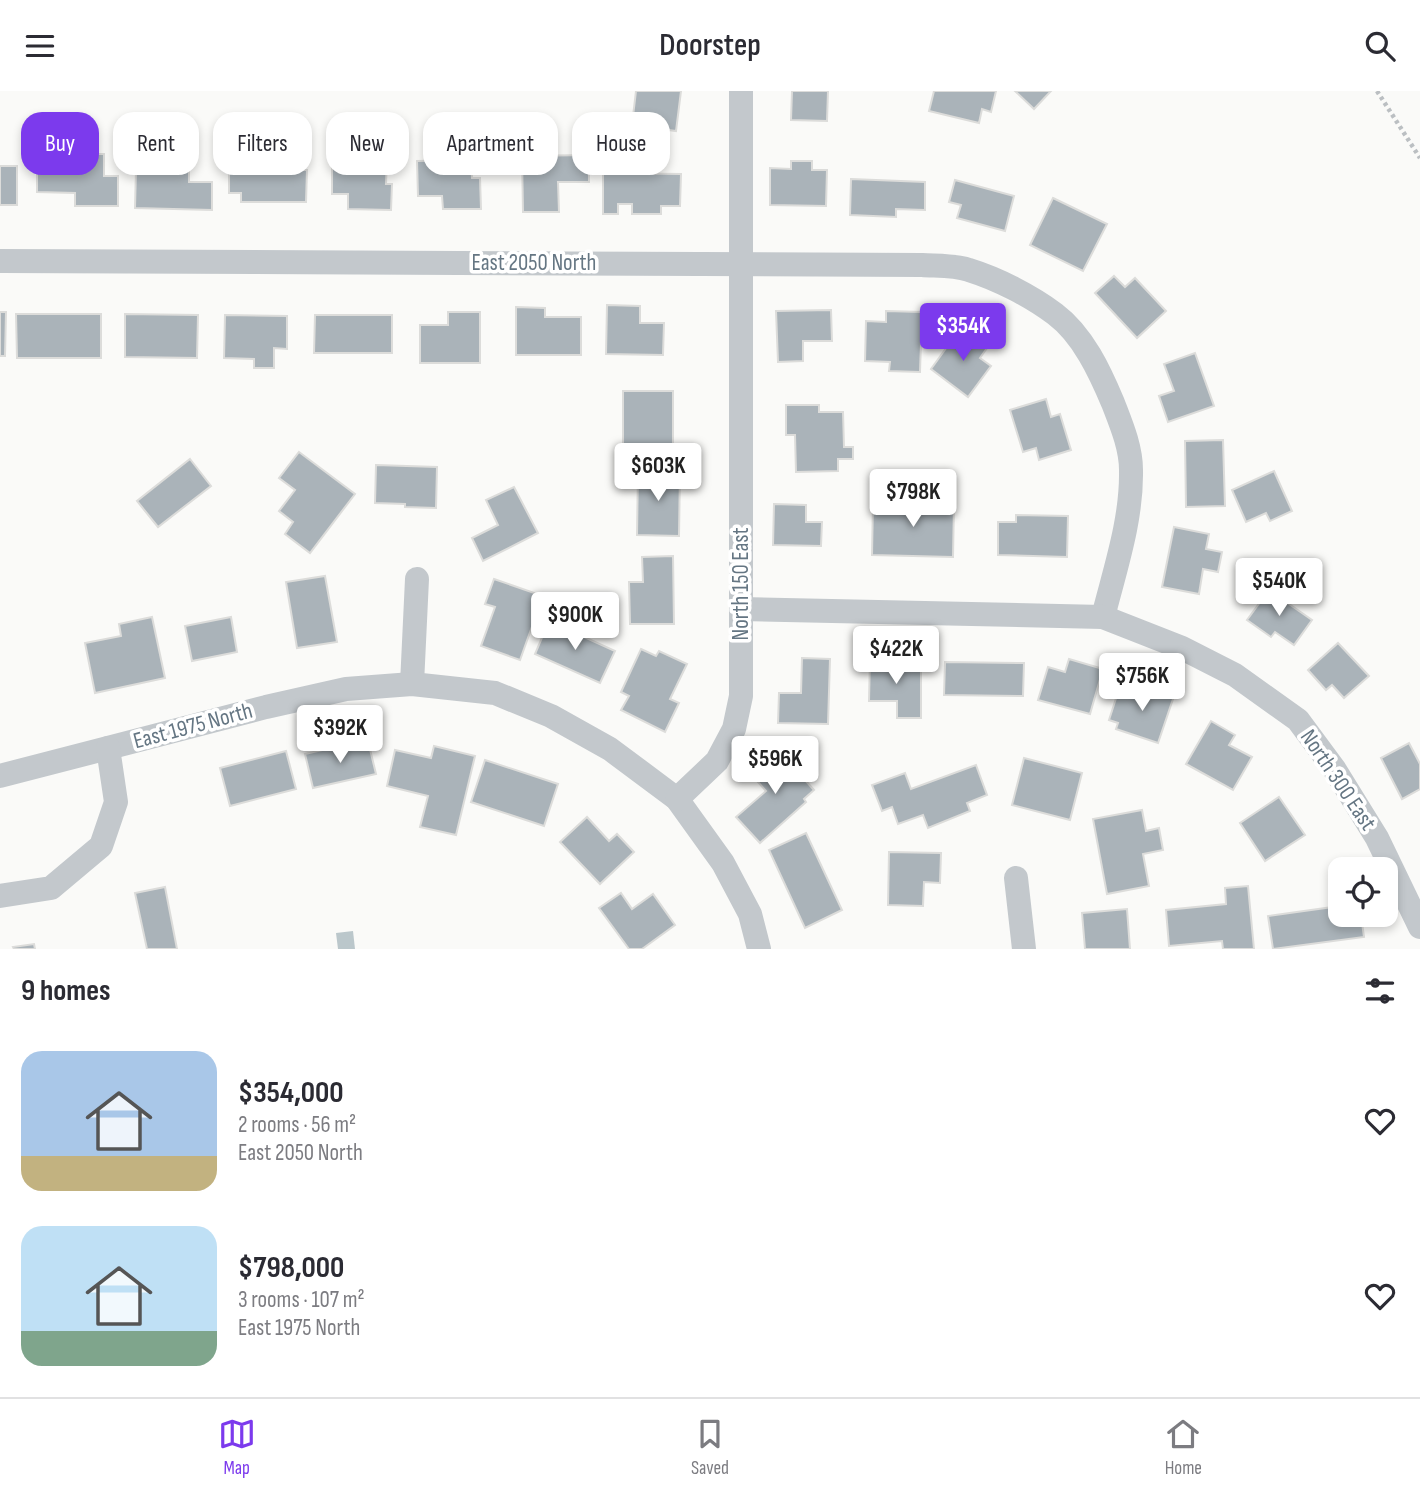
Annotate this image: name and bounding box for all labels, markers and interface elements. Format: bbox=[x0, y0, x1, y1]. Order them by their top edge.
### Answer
text: Doorstep bbox=[659, 26, 761, 65]
icon: menu bbox=[21, 27, 59, 65]
icon: search bbox=[1361, 27, 1399, 65]
chip: Buy bbox=[21, 112, 99, 175]
chip: Rent bbox=[113, 112, 199, 175]
chip: Filters bbox=[213, 112, 312, 175]
chip: New bbox=[326, 112, 409, 175]
chip: Apartment bbox=[423, 112, 558, 175]
chip: House bbox=[572, 112, 670, 175]
street label: East 2050 North bbox=[472, 249, 596, 277]
pin: $354K bbox=[914, 303, 1012, 363]
text: $354K bbox=[936, 312, 990, 340]
pin: $603K bbox=[609, 443, 707, 503]
text: $603K bbox=[630, 452, 686, 480]
pin: $798K bbox=[864, 469, 962, 529]
text: $798K bbox=[886, 478, 940, 506]
street label: North 150 East bbox=[727, 527, 755, 641]
pin: $540K bbox=[1230, 559, 1328, 618]
text: $540K bbox=[1252, 567, 1306, 595]
pin: $900K bbox=[526, 593, 624, 652]
text: $900K bbox=[547, 601, 603, 629]
pin: $422K bbox=[847, 627, 945, 686]
text: $422K bbox=[869, 635, 923, 663]
pin: $756K bbox=[1093, 653, 1191, 713]
text: $756K bbox=[1115, 662, 1169, 690]
street label: East 1975 North bbox=[130, 697, 256, 755]
pin: $392K bbox=[291, 705, 389, 765]
text: $392K bbox=[313, 714, 367, 742]
street label: North 300 East bbox=[1294, 724, 1382, 836]
pin: $596K bbox=[726, 737, 824, 796]
text: $596K bbox=[748, 745, 802, 773]
map controls bbox=[1328, 857, 1398, 927]
button: locate bbox=[1328, 857, 1398, 927]
icon: filters bbox=[1361, 972, 1399, 1010]
text: 9 homes bbox=[21, 973, 111, 1009]
text: $354,000 bbox=[238, 1075, 344, 1111]
icon: home bbox=[77, 1079, 161, 1163]
icon: heart bbox=[1361, 1102, 1399, 1140]
text: 2 rooms · 56 m² bbox=[238, 1111, 356, 1139]
text: East 2050 North bbox=[238, 1139, 363, 1167]
text: $798,000 bbox=[238, 1250, 344, 1286]
icon: home bbox=[77, 1254, 161, 1338]
icon: heart bbox=[1361, 1277, 1399, 1315]
text: 3 rooms · 107 m² bbox=[238, 1286, 365, 1314]
text: East 1975 North bbox=[238, 1314, 360, 1342]
tab: Map bbox=[218, 1415, 256, 1480]
tab: Saved bbox=[691, 1415, 729, 1480]
tab: Home bbox=[1164, 1415, 1202, 1480]

